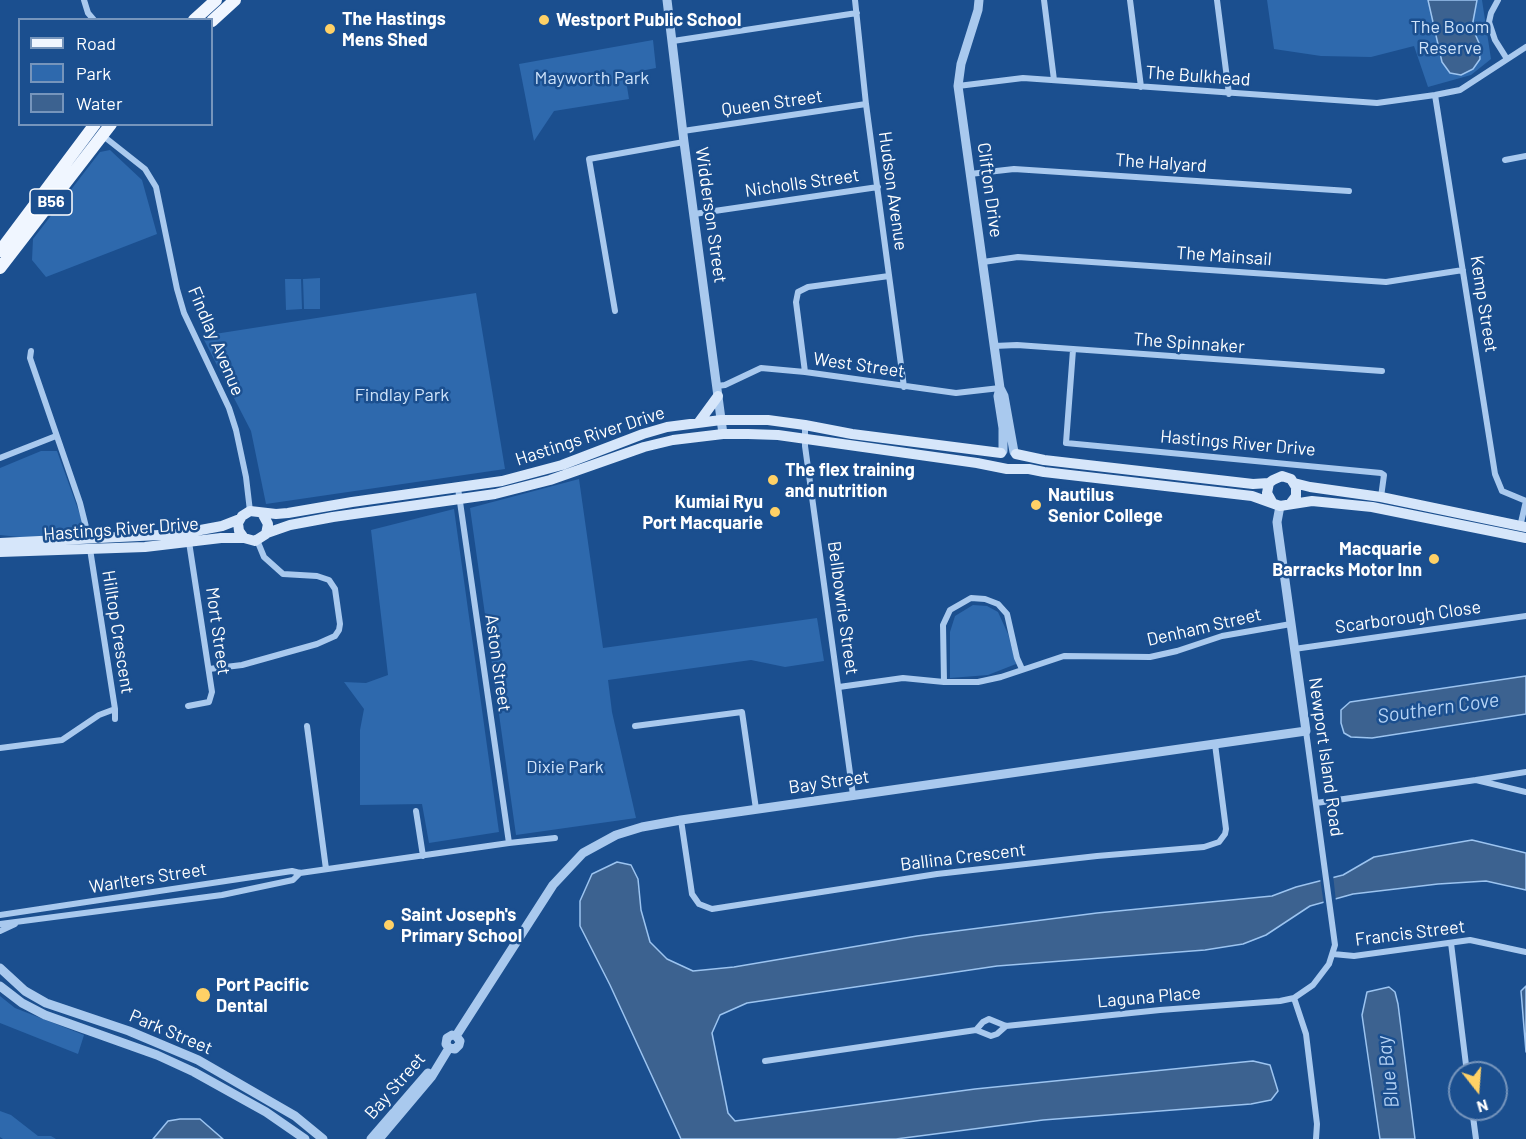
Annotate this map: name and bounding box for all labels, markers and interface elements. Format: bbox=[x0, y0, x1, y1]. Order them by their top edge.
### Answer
place label: The Hastings Mens Shed bbox=[342, 8, 446, 50]
place label: Westport Public School bbox=[556, 9, 741, 31]
marker: Westport Public School bbox=[537, 13, 551, 27]
park label: The Boom Reserve bbox=[1411, 16, 1489, 58]
legend bbox=[18, 18, 213, 126]
marker: The Hastings Mens Shed bbox=[323, 22, 337, 36]
text: Road bbox=[76, 32, 116, 54]
text: Park bbox=[76, 62, 111, 84]
street label: The Bulkhead bbox=[1145, 62, 1251, 90]
park label: Mayworth Park bbox=[535, 67, 649, 89]
street label: Queen Street bbox=[720, 85, 824, 121]
text: Water bbox=[76, 92, 123, 114]
street label: Hudson Avenue bbox=[874, 130, 912, 252]
street label: Clifton Drive bbox=[973, 141, 1007, 239]
street label: Widderson Street bbox=[691, 146, 731, 284]
street label: The Halyard bbox=[1115, 149, 1207, 177]
street label: Nicholls Street bbox=[743, 164, 861, 202]
road number: B56 bbox=[30, 189, 72, 215]
street label: The Mainsail bbox=[1175, 242, 1273, 270]
street label: Kemp Street bbox=[1466, 254, 1502, 354]
street label: Findlay Avenue bbox=[183, 283, 249, 399]
street label: The Spinnaker bbox=[1133, 328, 1245, 358]
street label: West Street bbox=[812, 348, 906, 382]
park label: Findlay Park bbox=[355, 384, 449, 406]
street label: Hastings River Drive bbox=[513, 402, 667, 470]
street label: Hastings River Drive bbox=[1159, 425, 1317, 461]
place label: The flex training and nutrition bbox=[785, 459, 915, 502]
marker: The flex training and nutrition bbox=[766, 473, 780, 487]
place label: Nautilus Senior College bbox=[1048, 484, 1163, 526]
place label: Kumiai Ryu Port Macquarie bbox=[642, 491, 763, 534]
marker: Nautilus Senior College bbox=[1029, 498, 1043, 512]
marker: Kumiai Ryu Port Macquarie bbox=[768, 505, 782, 519]
street label: Hastings River Drive bbox=[42, 513, 200, 545]
place label: Macquarie Barracks Motor Inn bbox=[1272, 538, 1422, 580]
street label: Bellbowrie Street bbox=[823, 540, 863, 676]
marker: Macquarie Barracks Motor Inn bbox=[1427, 552, 1441, 566]
street label: Hilltop Crescent bbox=[98, 569, 138, 695]
street label: Mort Street bbox=[201, 586, 235, 676]
street label: Scarborough Close bbox=[1334, 596, 1482, 638]
street label: Denham Street bbox=[1145, 603, 1263, 651]
street label: Aston Street bbox=[480, 613, 516, 713]
street label: Newport Island Road bbox=[1304, 676, 1348, 838]
water label: Southern Cove bbox=[1376, 688, 1500, 728]
park label: Dixie Park bbox=[526, 756, 604, 778]
street label: Bay Street bbox=[787, 766, 871, 798]
street label: Ballina Crescent bbox=[899, 839, 1027, 875]
street label: Warlters Street bbox=[88, 858, 208, 898]
place label: Saint Joseph's Primary School bbox=[401, 904, 522, 946]
street label: Francis Street bbox=[1354, 916, 1466, 950]
marker: Saint Joseph's Primary School bbox=[382, 918, 396, 932]
place label: Port Pacific Dental bbox=[216, 974, 309, 1016]
street label: Laguna Place bbox=[1096, 982, 1202, 1012]
marker: Port Pacific Dental bbox=[194, 986, 212, 1004]
street label: Park Street bbox=[126, 1005, 216, 1059]
water label: Blue Bay bbox=[1372, 1035, 1404, 1109]
street label: Bay Street bbox=[360, 1048, 430, 1124]
north arrow bbox=[1448, 1061, 1508, 1121]
text: N bbox=[1475, 1096, 1491, 1117]

